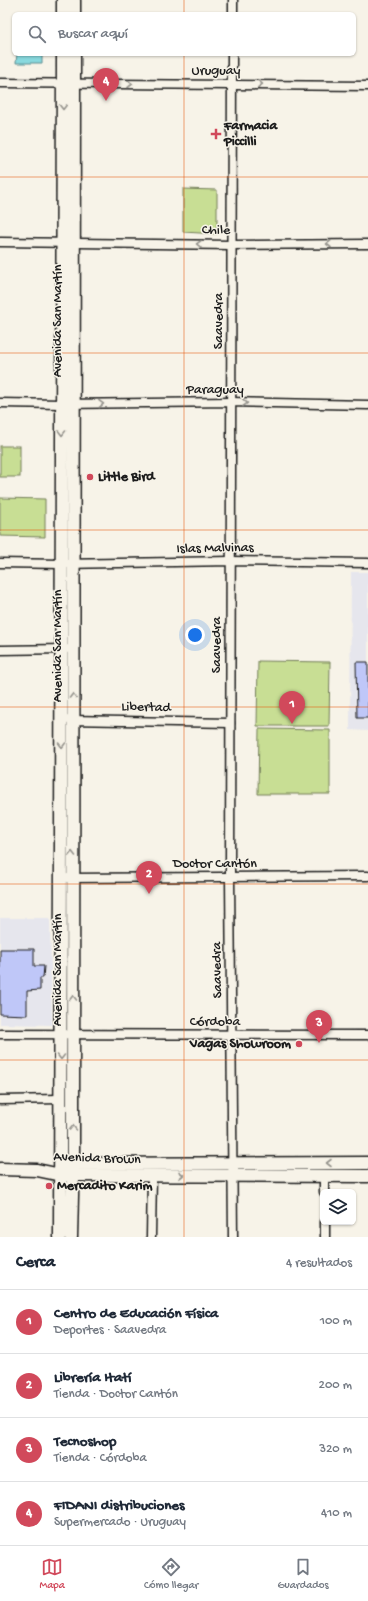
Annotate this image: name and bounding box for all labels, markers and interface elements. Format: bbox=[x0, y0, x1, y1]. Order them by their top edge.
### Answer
search box bbox=[12, 12, 356, 56]
icon: search bbox=[26, 23, 48, 45]
text: Buscar aquí bbox=[58, 25, 128, 43]
street label: Uruguay bbox=[192, 63, 241, 80]
pin: 4 bbox=[93, 68, 119, 101]
one-way arrow bbox=[127, 79, 133, 88]
one-way arrow bbox=[257, 80, 263, 89]
one-way arrow bbox=[59, 104, 67, 110]
place label: Farmacia Piccilli bbox=[223, 118, 278, 151]
marker: Farmacia Piccilli bbox=[211, 129, 221, 139]
street label: Chile bbox=[202, 222, 231, 240]
one-way arrow bbox=[196, 240, 202, 248]
one-way arrow bbox=[326, 240, 332, 248]
street label: Avenida San Martín bbox=[50, 264, 67, 377]
street label: Saavedra bbox=[211, 292, 228, 349]
street label: Paraguay bbox=[185, 382, 244, 399]
one-way arrow bbox=[242, 399, 248, 407]
one-way arrow bbox=[98, 400, 104, 408]
one-way arrow bbox=[58, 430, 66, 436]
place label: Little Bird bbox=[98, 469, 156, 486]
marker: Little Bird bbox=[85, 472, 95, 482]
street label: Islas Malvinas bbox=[176, 540, 255, 558]
street label: Avenida San Martín bbox=[50, 589, 67, 702]
street label: Saavedra bbox=[209, 616, 226, 673]
your location bbox=[185, 625, 205, 645]
pin: 1 bbox=[279, 691, 305, 724]
one-way arrow bbox=[69, 693, 77, 699]
street label: Libertad bbox=[121, 699, 173, 717]
one-way arrow bbox=[58, 742, 66, 748]
one-way arrow bbox=[68, 851, 76, 857]
street label: Doctor Cantón bbox=[172, 856, 257, 873]
pin: 2 bbox=[136, 861, 162, 894]
street label: Avenida San Martín bbox=[50, 913, 67, 1026]
street label: Saavedra bbox=[209, 940, 227, 998]
one-way arrow bbox=[69, 995, 77, 1001]
pin: 3 bbox=[306, 1010, 332, 1043]
street label: Córdoba bbox=[190, 1014, 241, 1031]
place label: Vagas Showroom bbox=[189, 1036, 291, 1053]
marker: Vagas Showroom bbox=[294, 1039, 304, 1049]
one-way arrow bbox=[57, 1054, 65, 1060]
one-way arrow bbox=[69, 1125, 77, 1131]
street label: Avenida Brown bbox=[53, 1149, 141, 1169]
one-way arrow bbox=[326, 1159, 332, 1167]
one-way arrow bbox=[178, 1171, 184, 1179]
place label: Mercadito Karim bbox=[57, 1178, 152, 1195]
marker: Mercadito Karim bbox=[44, 1181, 54, 1191]
map controls bbox=[320, 1189, 356, 1225]
button: layers bbox=[320, 1189, 356, 1225]
text: Cerca bbox=[16, 1253, 55, 1273]
text: 4 resultados bbox=[286, 1256, 352, 1271]
text: Centro de Educación Física bbox=[54, 1305, 218, 1323]
text: 1 bbox=[26, 1314, 32, 1329]
text: 100 m bbox=[320, 1314, 352, 1329]
text: Deportes · Saavedra bbox=[54, 1323, 166, 1338]
text: Librería Itatí bbox=[54, 1369, 132, 1387]
text: 2 bbox=[26, 1378, 32, 1393]
text: 200 m bbox=[319, 1378, 352, 1393]
text: Tienda · Doctor Cantón bbox=[54, 1387, 178, 1402]
text: Tecnoshop bbox=[54, 1433, 116, 1451]
text: 3 bbox=[26, 1442, 32, 1457]
text: 320 m bbox=[319, 1442, 352, 1457]
text: Tienda · Córdoba bbox=[54, 1451, 147, 1466]
text: FIDANI distribuciones bbox=[54, 1497, 185, 1515]
text: 4 bbox=[26, 1506, 32, 1521]
text: 410 m bbox=[321, 1506, 352, 1521]
text: Supermercado · Uruguay bbox=[54, 1515, 186, 1530]
tab: Mapa bbox=[40, 1556, 65, 1592]
tab: Cómo llegar bbox=[144, 1556, 198, 1592]
tab: Guardados bbox=[278, 1556, 328, 1592]

